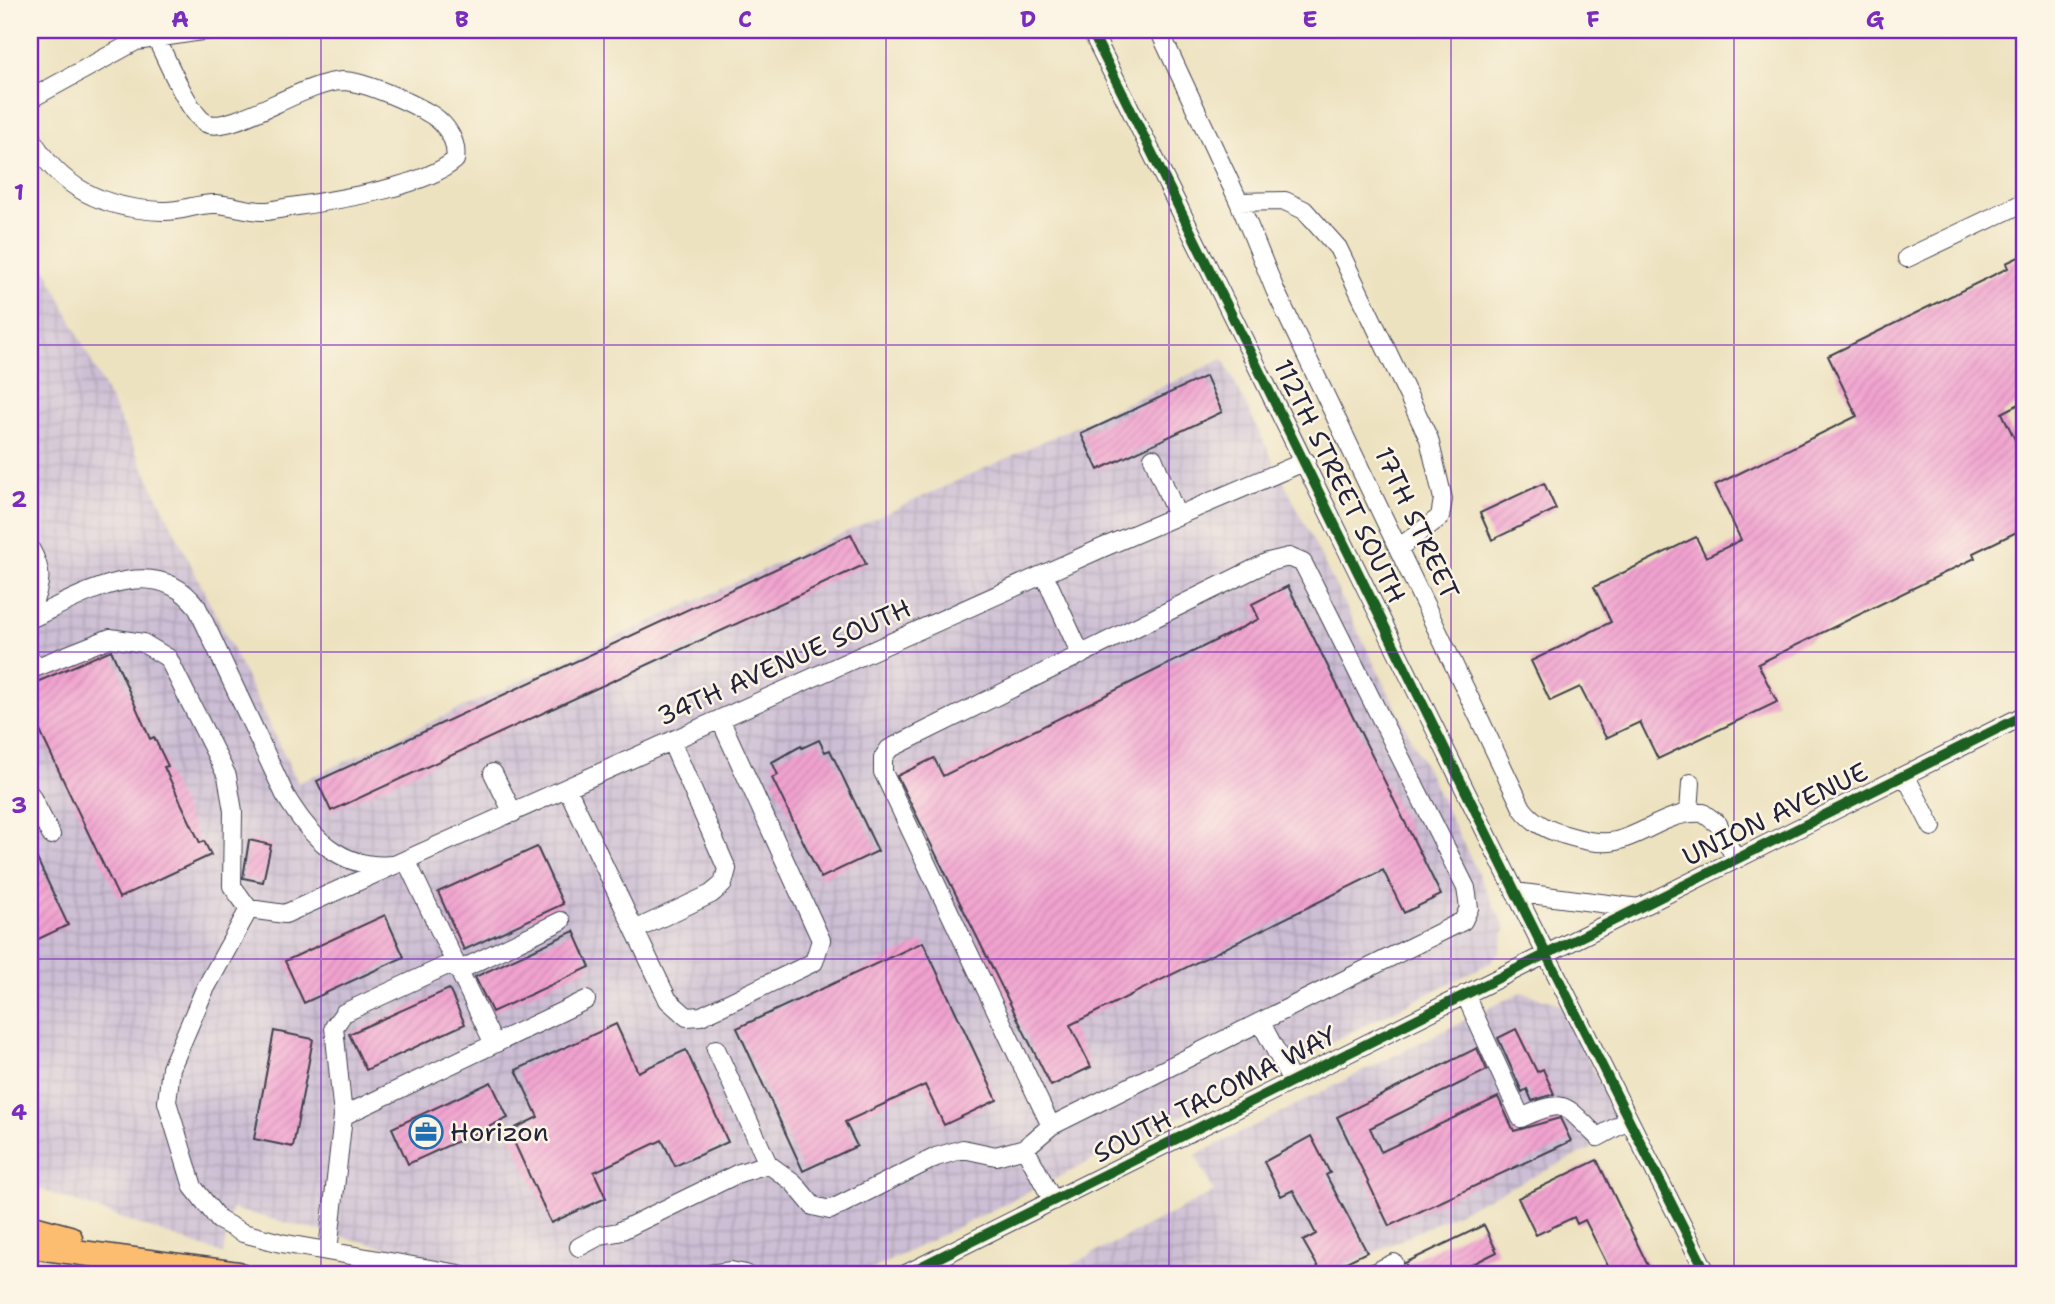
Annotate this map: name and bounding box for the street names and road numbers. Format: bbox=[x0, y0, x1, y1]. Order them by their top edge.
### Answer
street label: 112TH STREET SOUTH bbox=[1266, 353, 1415, 609]
street label: 17TH STREET bbox=[1367, 441, 1468, 605]
street label: 34TH AVENUE SOUTH bbox=[651, 590, 916, 733]
street label: UNION AVENUE bbox=[1676, 754, 1873, 874]
street label: SOUTH TACOMA WAY bbox=[1087, 1017, 1343, 1170]

